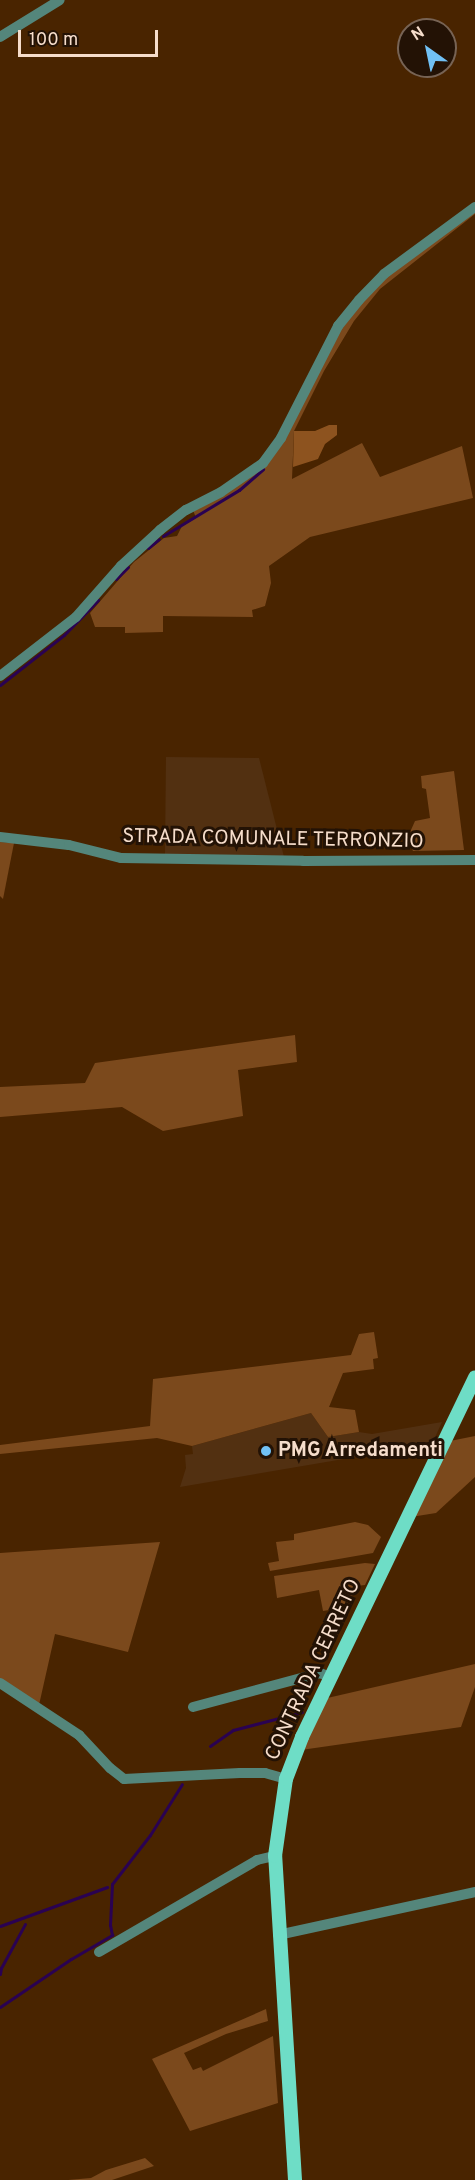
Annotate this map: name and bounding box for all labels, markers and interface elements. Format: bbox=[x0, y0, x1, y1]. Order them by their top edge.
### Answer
scale bar bbox=[21, 18, 160, 56]
north arrow bbox=[397, 18, 457, 78]
text: N bbox=[408, 23, 429, 46]
text: 100 m bbox=[29, 29, 78, 52]
street label: STRADA COMUNALE TERRONZIO bbox=[121, 825, 425, 855]
place label: PMG Arredamenti bbox=[278, 1439, 444, 1463]
marker: PMG Arredamenti bbox=[259, 1444, 273, 1458]
street label: CONTRADA CERRETO bbox=[261, 1575, 367, 1765]

